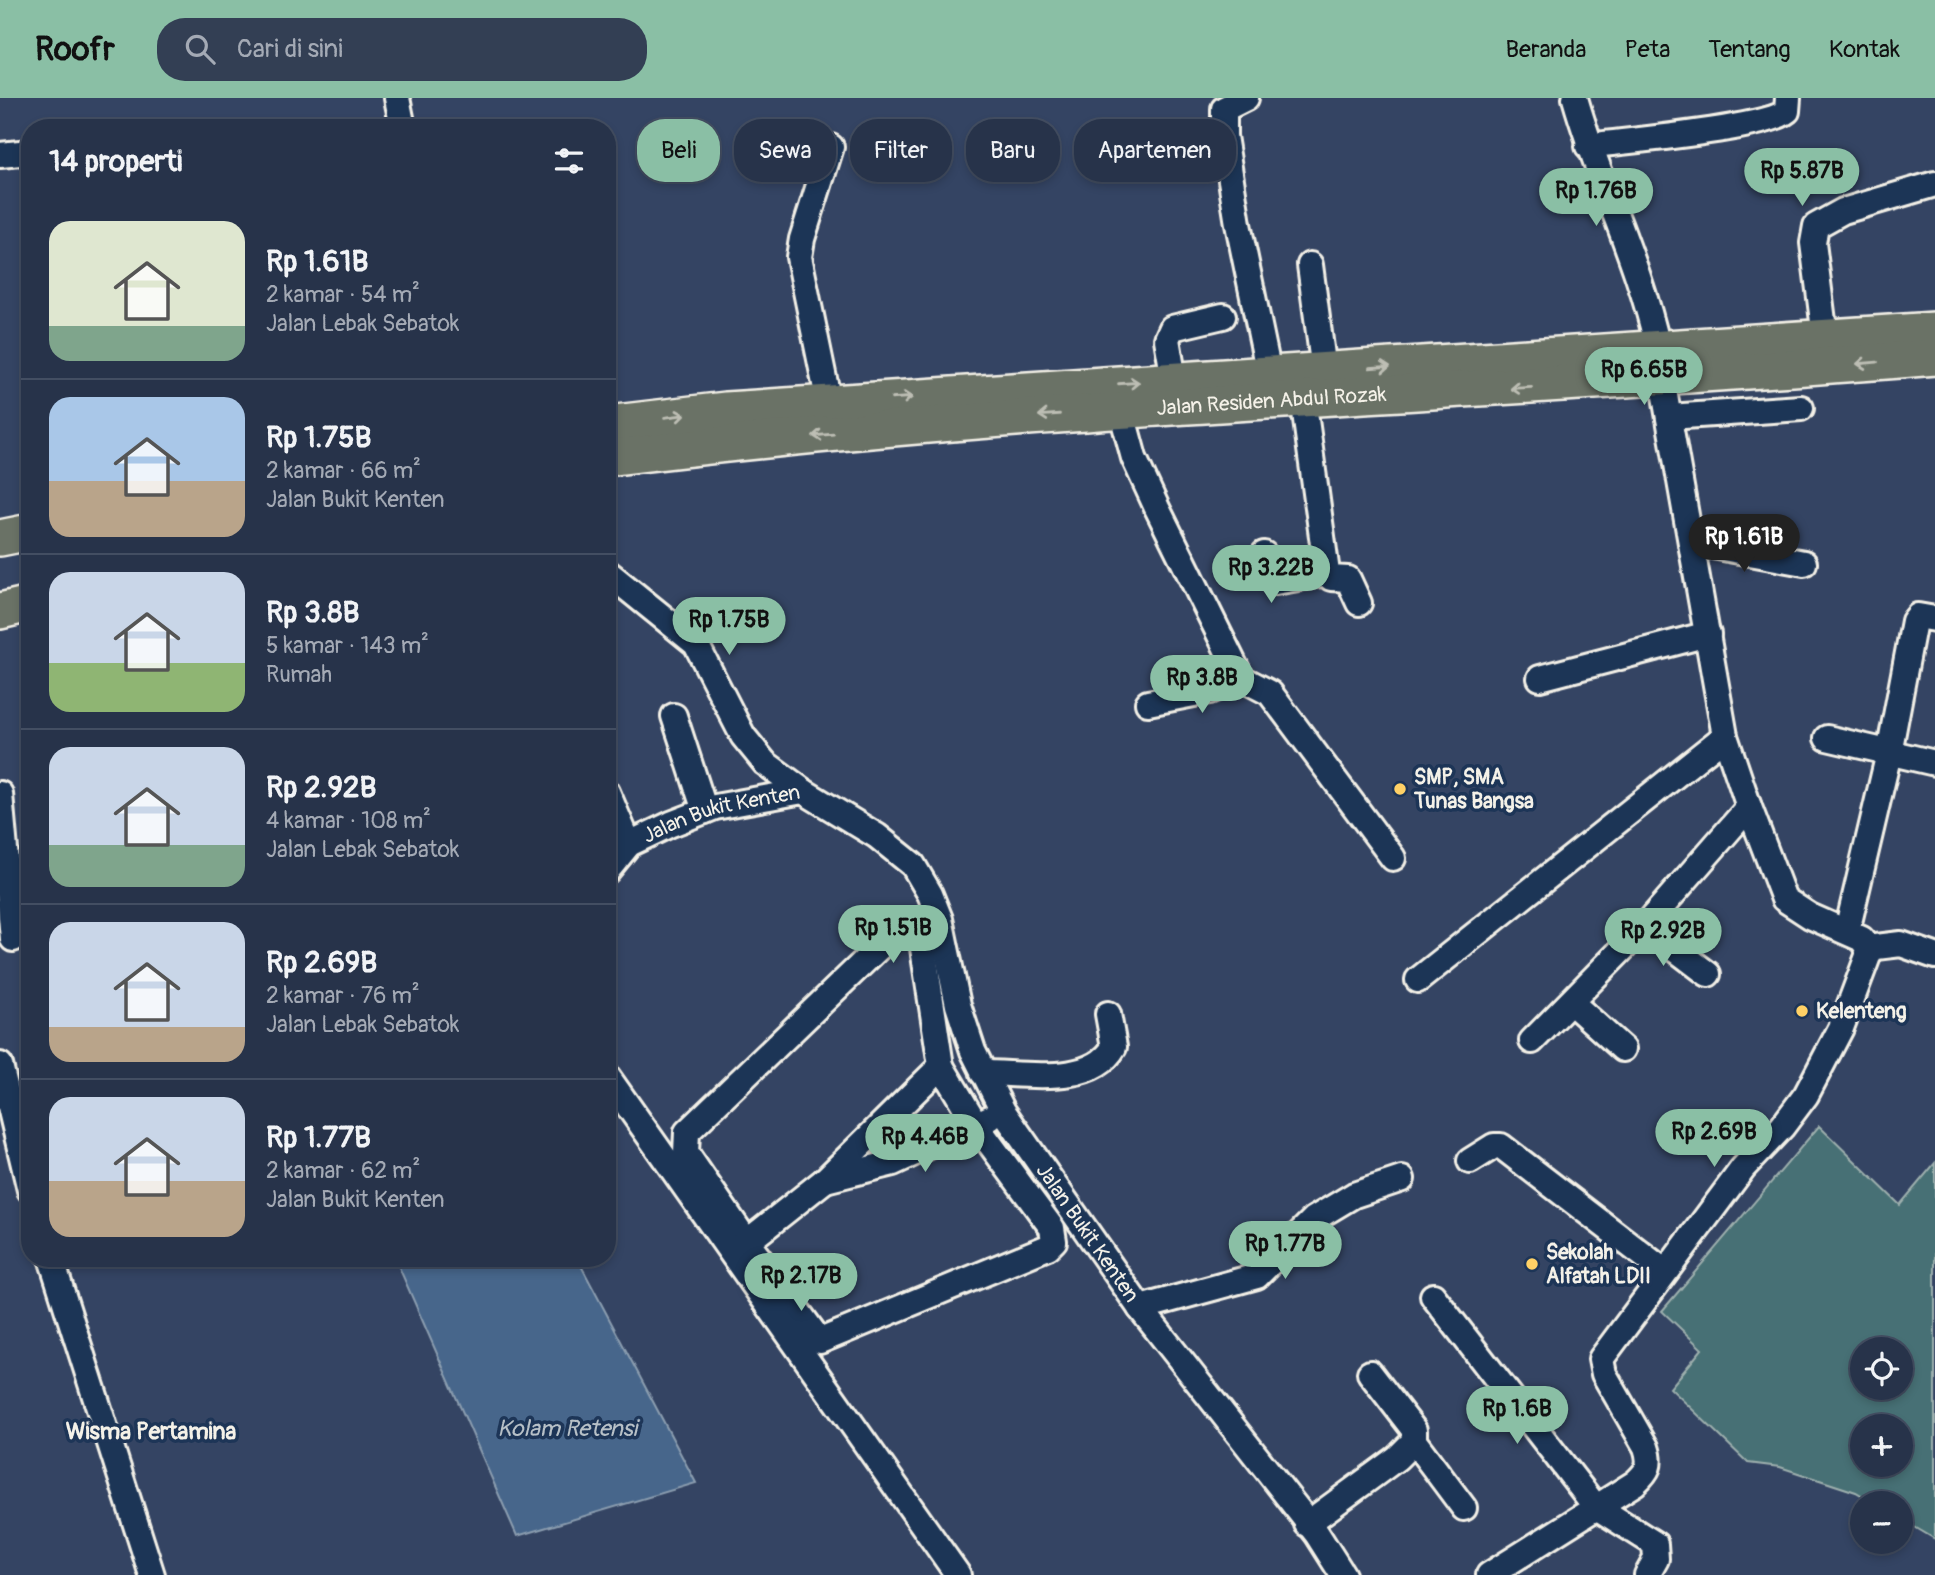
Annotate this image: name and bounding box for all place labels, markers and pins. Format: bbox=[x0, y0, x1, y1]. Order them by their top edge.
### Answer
pin: Rp 5.87B bbox=[1730, 148, 1874, 208]
pin: Rp 1.76B bbox=[1524, 169, 1668, 228]
pin: Rp 6.65B bbox=[1572, 348, 1716, 407]
pin: Rp 1.61B bbox=[1672, 514, 1816, 574]
pin: Rp 3.22B bbox=[1199, 546, 1343, 605]
pin: Rp 1.75B bbox=[657, 598, 801, 657]
pin: Rp 3.8B bbox=[1137, 656, 1267, 715]
place label: SMP, SMA Tunas Bangsa bbox=[1413, 764, 1534, 815]
marker: SMP, SMA Tunas Bangsa bbox=[1392, 781, 1408, 797]
pin: Rp 1.51B bbox=[821, 906, 965, 965]
pin: Rp 2.92B bbox=[1591, 908, 1735, 968]
place label: Kelenteng bbox=[1816, 998, 1907, 1025]
marker: Kelenteng bbox=[1794, 1003, 1810, 1019]
pin: Rp 2.69B bbox=[1642, 1110, 1786, 1169]
pin: Rp 4.46B bbox=[853, 1114, 997, 1174]
pin: Rp 1.77B bbox=[1213, 1222, 1357, 1281]
place label: Sekolah Alfatah LDII bbox=[1546, 1239, 1651, 1290]
pin: Rp 2.17B bbox=[729, 1254, 873, 1313]
marker: Sekolah Alfatah LDII bbox=[1524, 1256, 1540, 1272]
pin: Rp 1.6B bbox=[1452, 1386, 1582, 1446]

